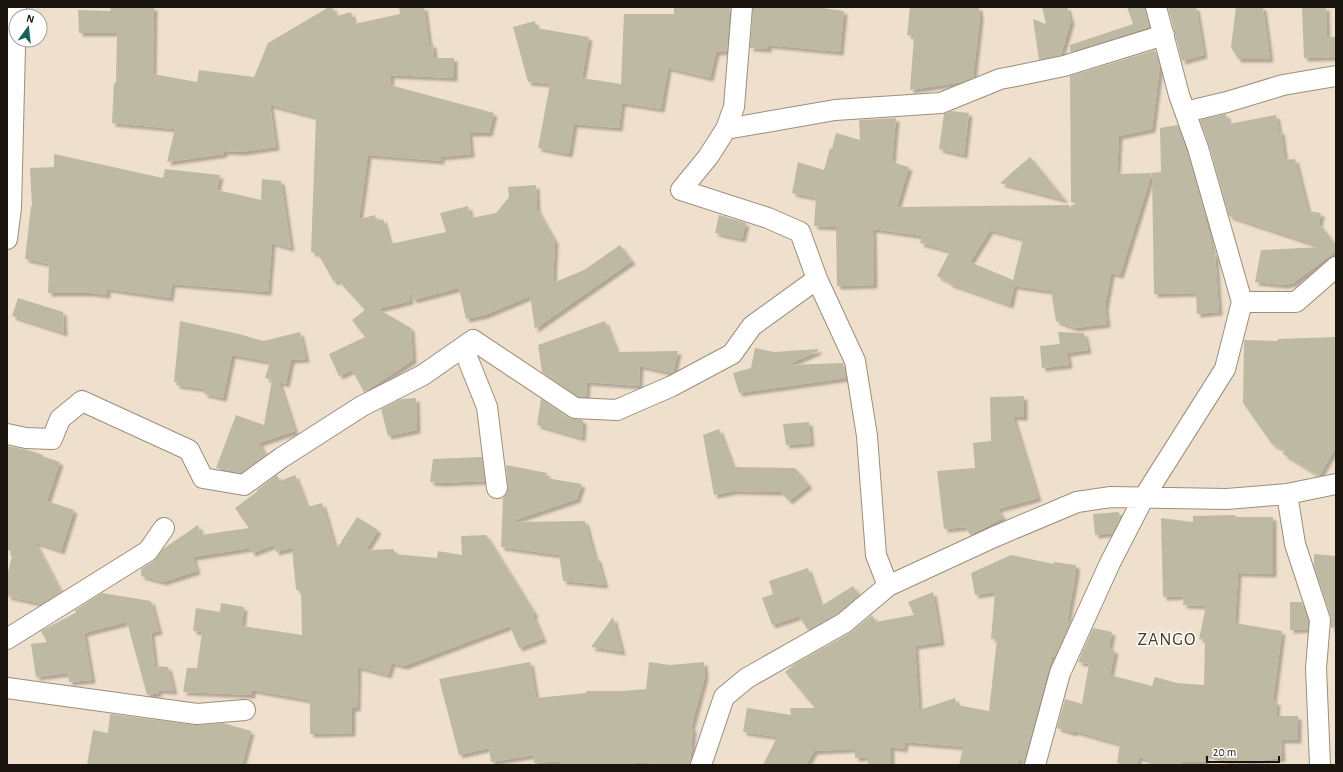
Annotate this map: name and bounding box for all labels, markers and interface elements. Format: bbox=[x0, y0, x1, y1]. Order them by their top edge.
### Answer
north arrow bbox=[8, 8, 48, 48]
text: N bbox=[25, 13, 36, 25]
district label: ZANGO bbox=[1137, 631, 1197, 649]
scale bar bbox=[1207, 738, 1279, 764]
text: 20 m bbox=[1213, 746, 1236, 758]

